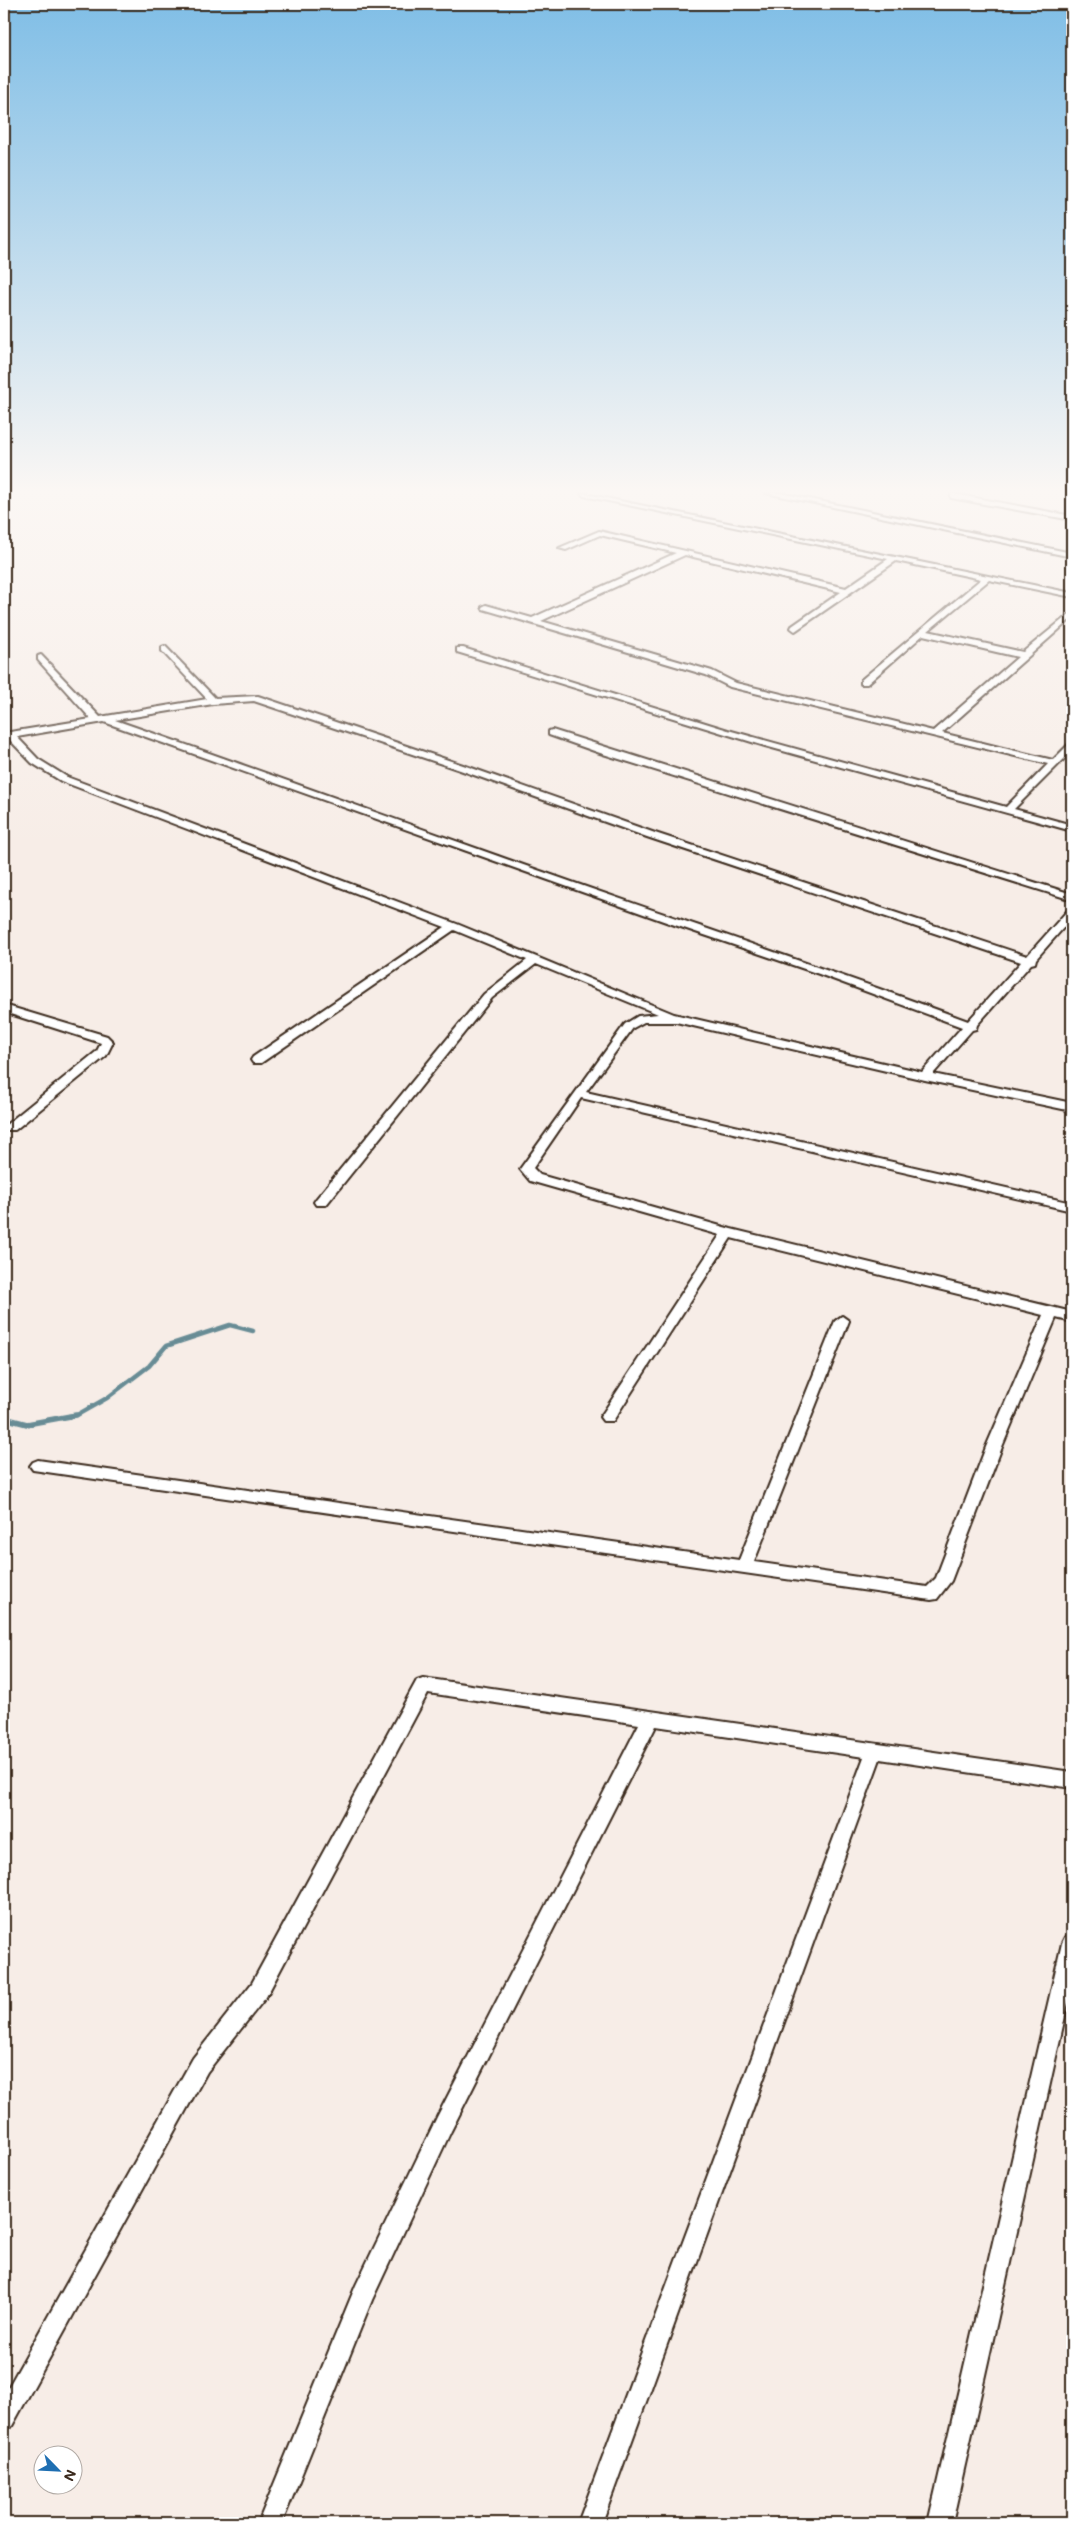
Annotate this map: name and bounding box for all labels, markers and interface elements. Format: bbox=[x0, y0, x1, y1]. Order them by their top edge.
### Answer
north arrow bbox=[32, 2444, 82, 2494]
text: N bbox=[59, 2467, 81, 2484]

